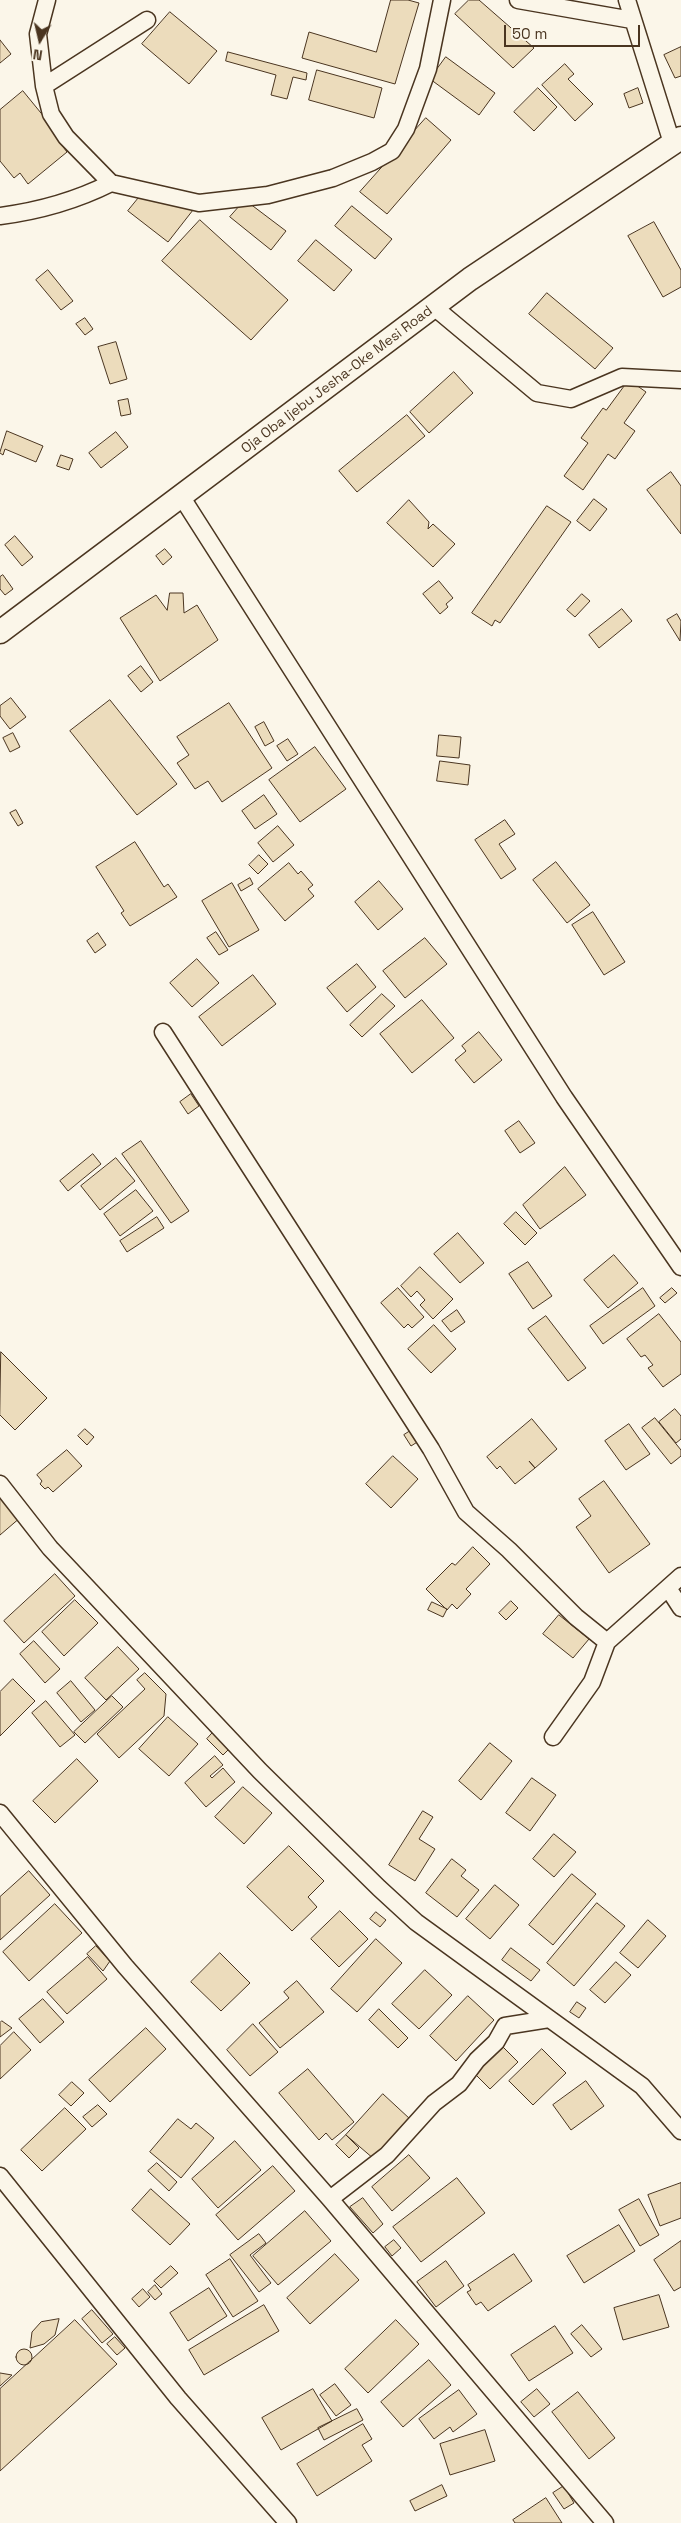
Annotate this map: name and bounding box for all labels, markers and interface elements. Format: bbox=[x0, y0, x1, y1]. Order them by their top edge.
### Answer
north arrow bbox=[15, 15, 65, 65]
scale bar bbox=[506, 15, 642, 47]
text: 50 m bbox=[512, 24, 547, 43]
text: N bbox=[32, 45, 44, 64]
street label: Oja Oba Ijebu Jesha-Oke Mesi Road bbox=[238, 303, 436, 457]

